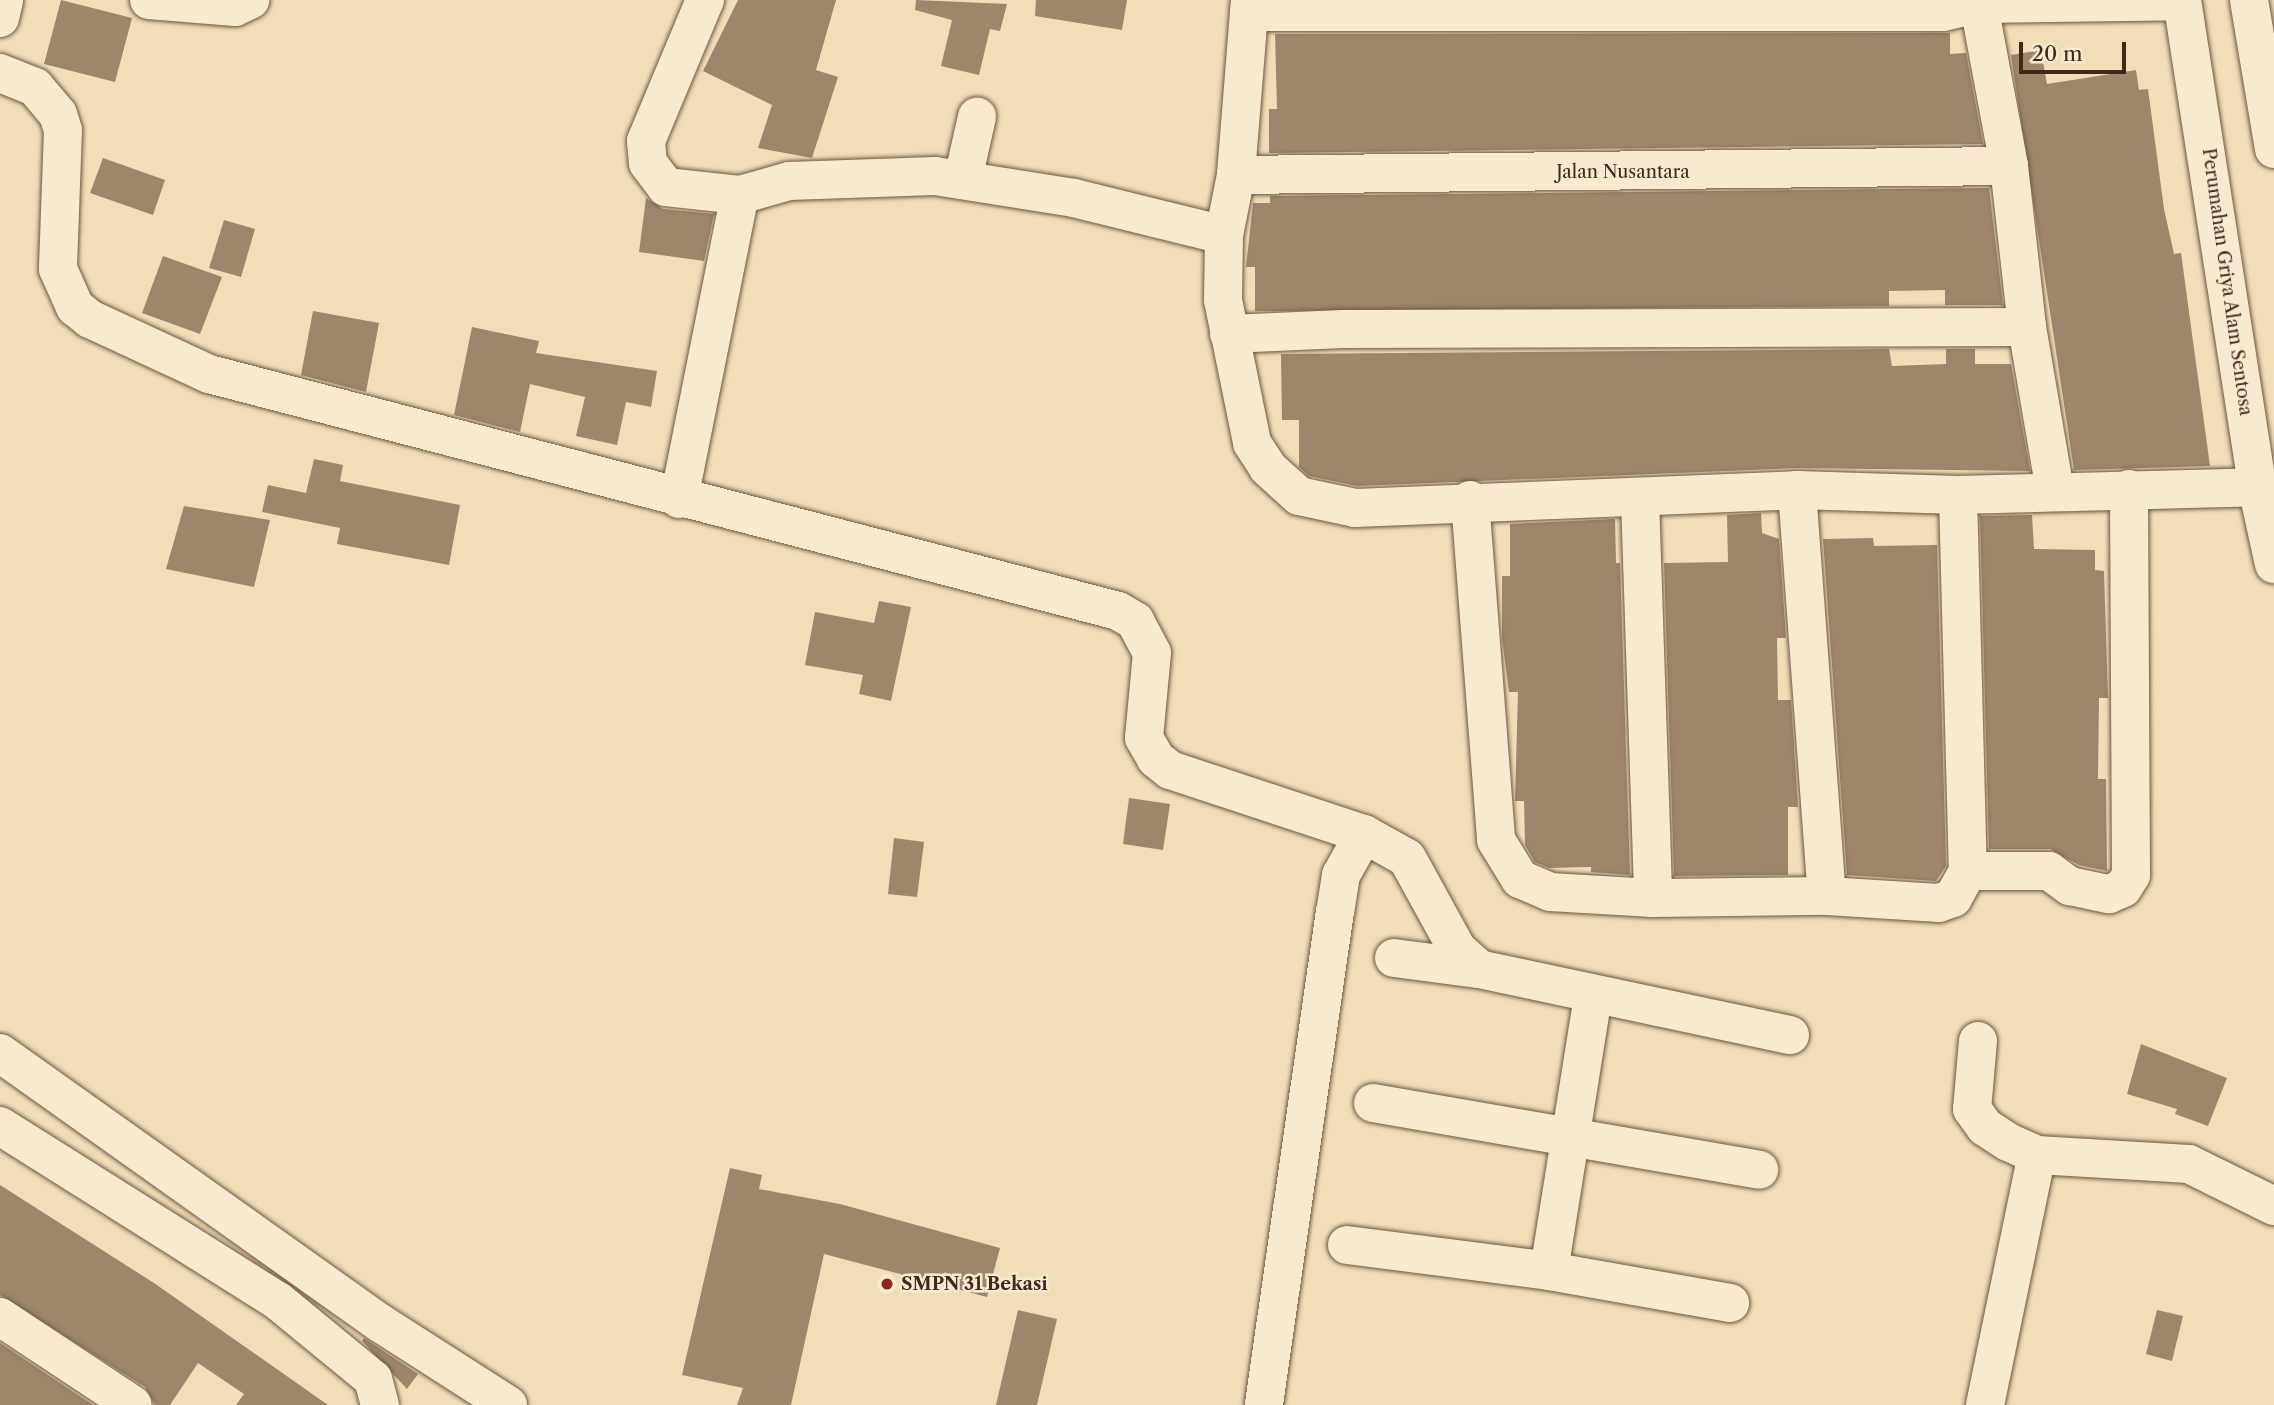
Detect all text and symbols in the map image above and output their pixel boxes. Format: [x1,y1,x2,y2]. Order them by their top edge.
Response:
scale bar [2022,28,2129,72]
text: 20 m [2032,41,2083,66]
street label: Perumahan Griya Alam Sentosa [2197,146,2257,418]
street label: Jalan Nusantara [1556,161,1690,183]
place label: SMPN 31 Bekasi [901,1273,1048,1295]
marker: SMPN 31 Bekasi [879,1276,895,1292]

